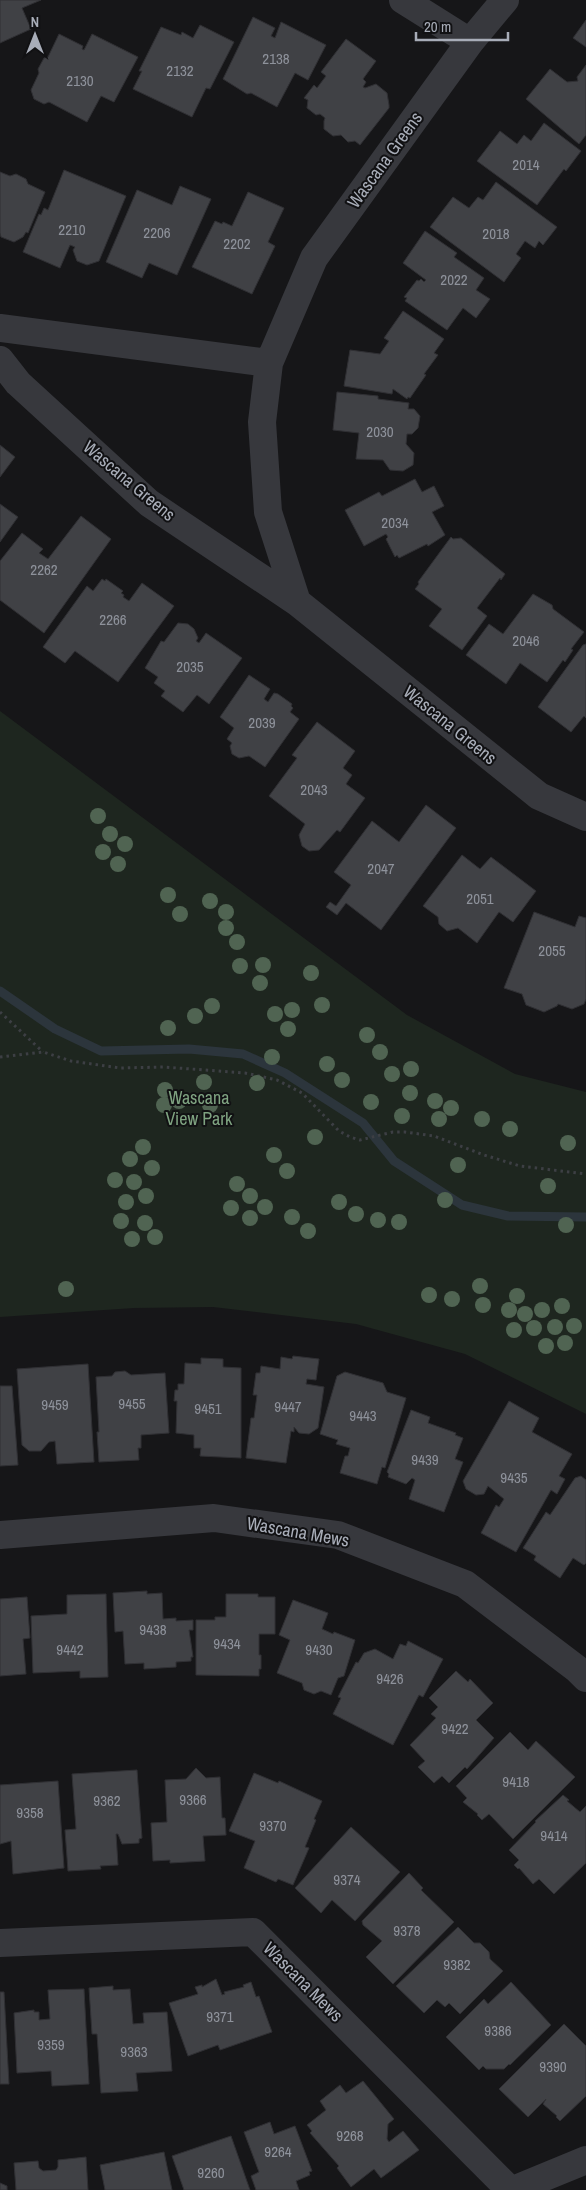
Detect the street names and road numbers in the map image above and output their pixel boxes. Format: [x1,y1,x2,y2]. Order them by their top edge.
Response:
street label: Wascana Greens [341,106,428,213]
street label: Wascana Greens [78,435,181,527]
street label: Wascana Greens [398,679,502,770]
street label: Wascana Mews [245,1510,351,1553]
street label: Wascana Mews [258,1936,349,2027]

